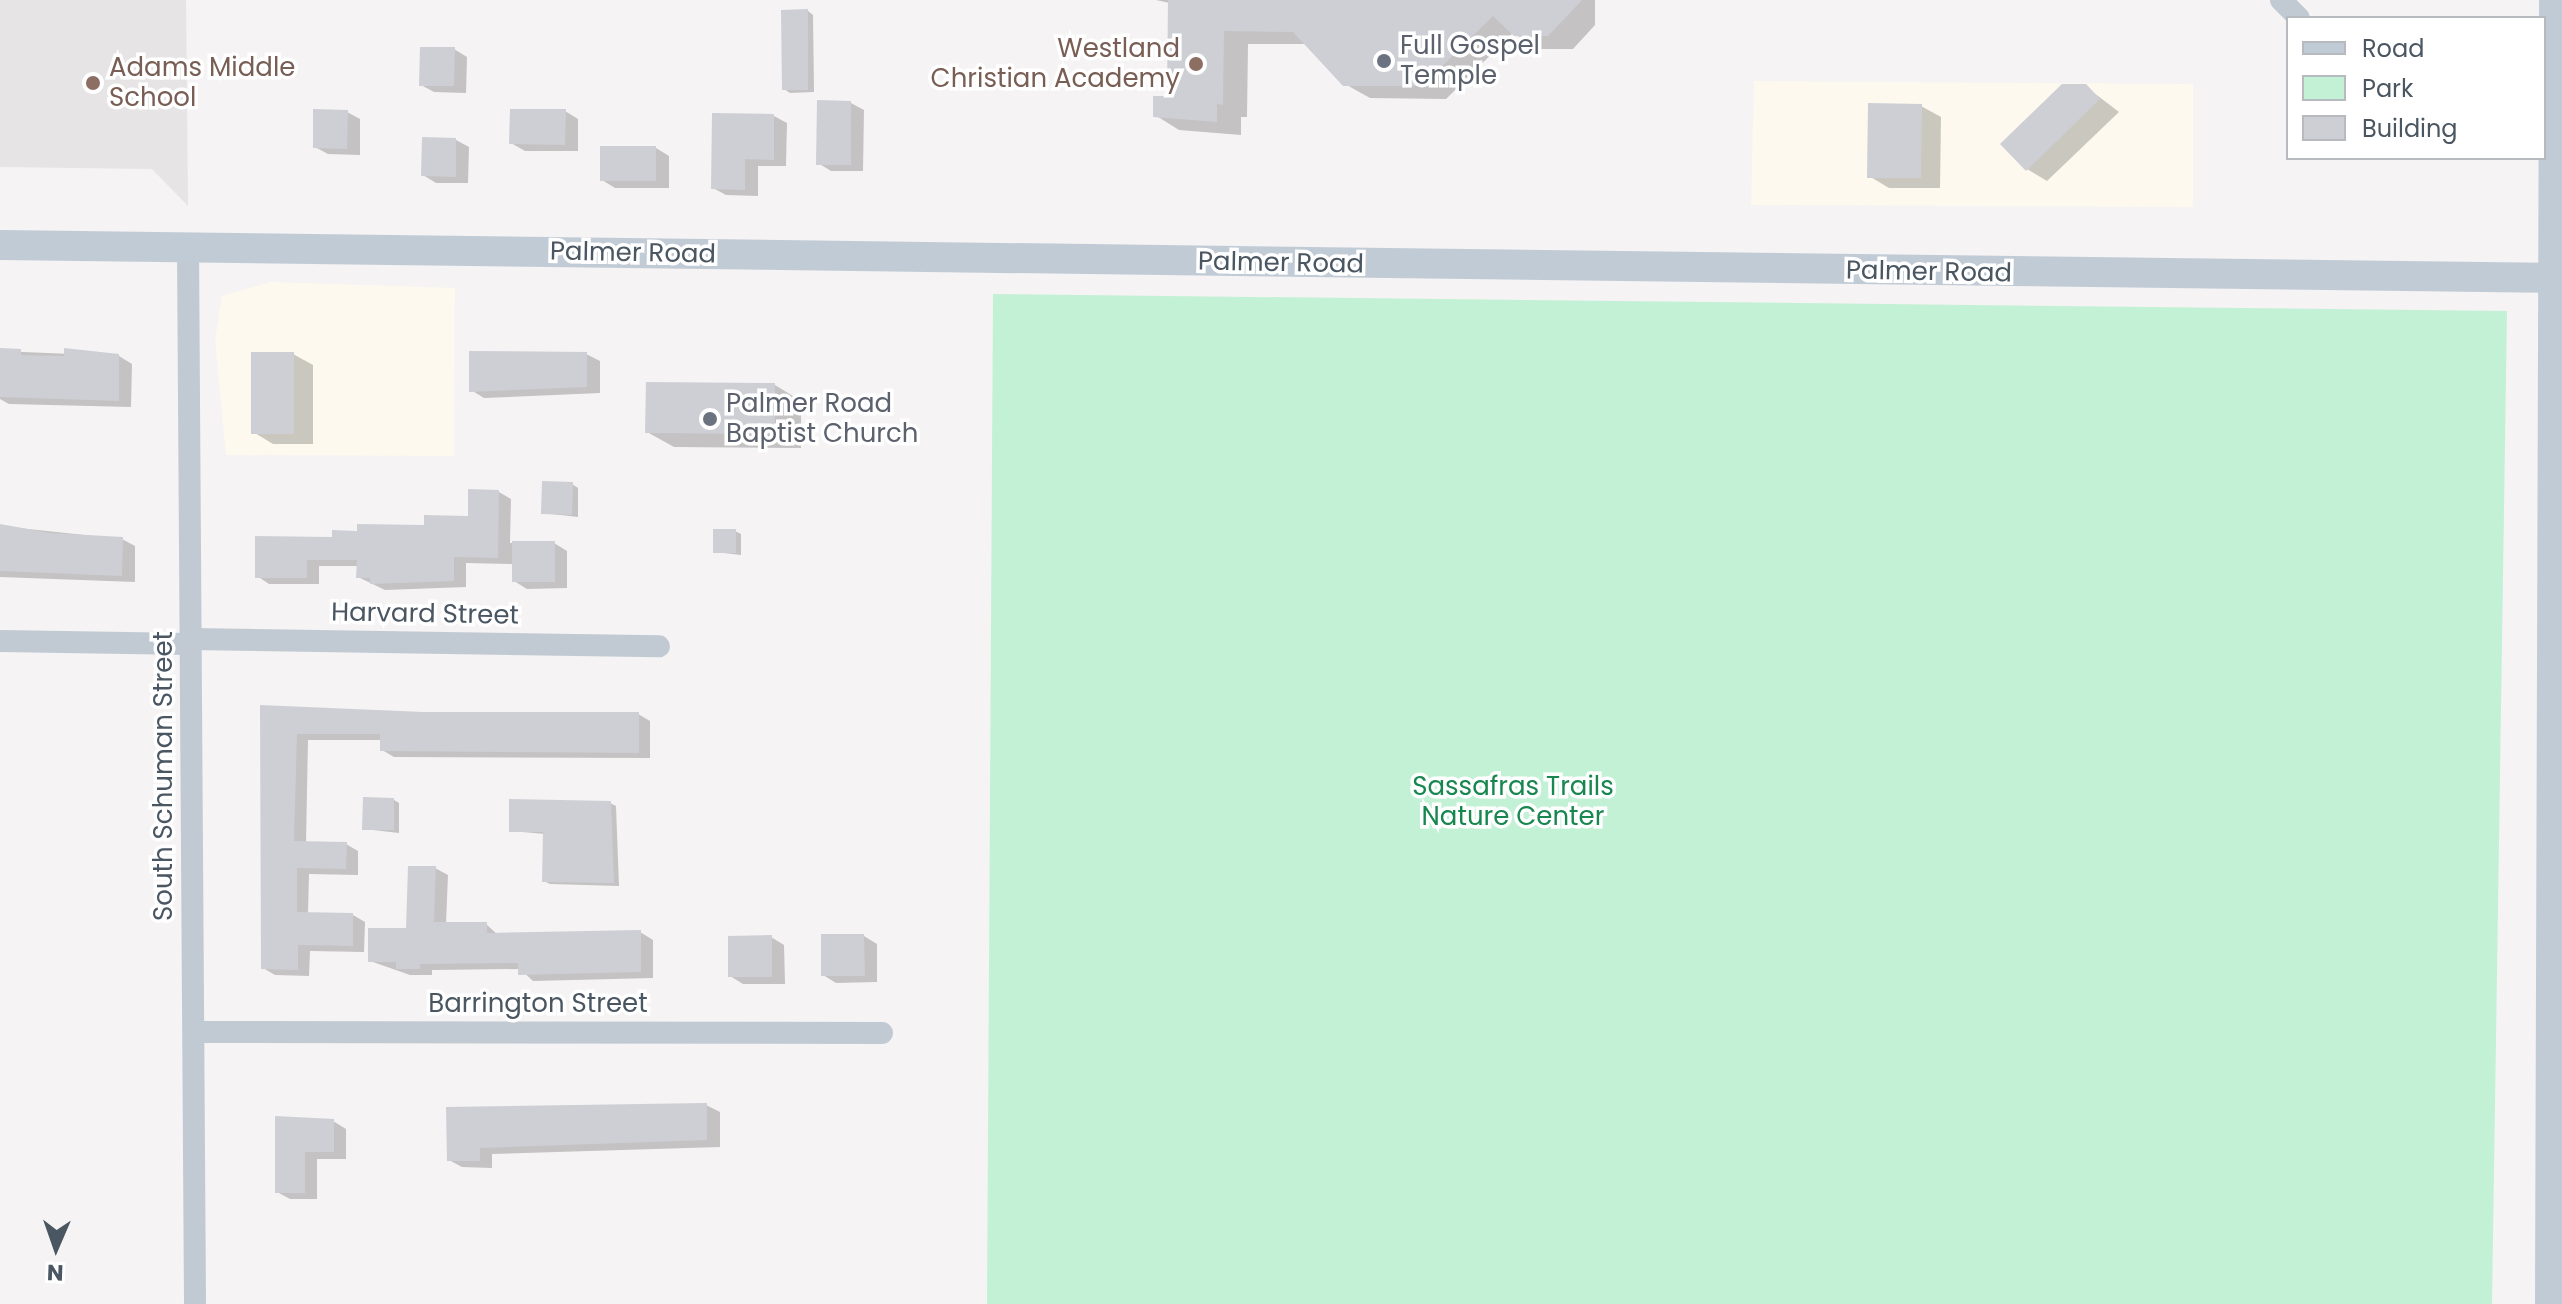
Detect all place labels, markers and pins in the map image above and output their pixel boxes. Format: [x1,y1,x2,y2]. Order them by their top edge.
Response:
place label: Full Gospel Temple [1400,30,1540,92]
place label: Westland Christian Academy [931,33,1180,94]
place label: Adams Middle School [109,52,295,114]
marker: Full Gospel Temple [1375,52,1393,70]
marker: Westland Christian Academy [1187,55,1205,73]
marker: Adams Middle School [84,74,102,92]
place label: Palmer Road Baptist Church [726,388,918,450]
marker: Palmer Road Baptist Church [701,410,719,428]

